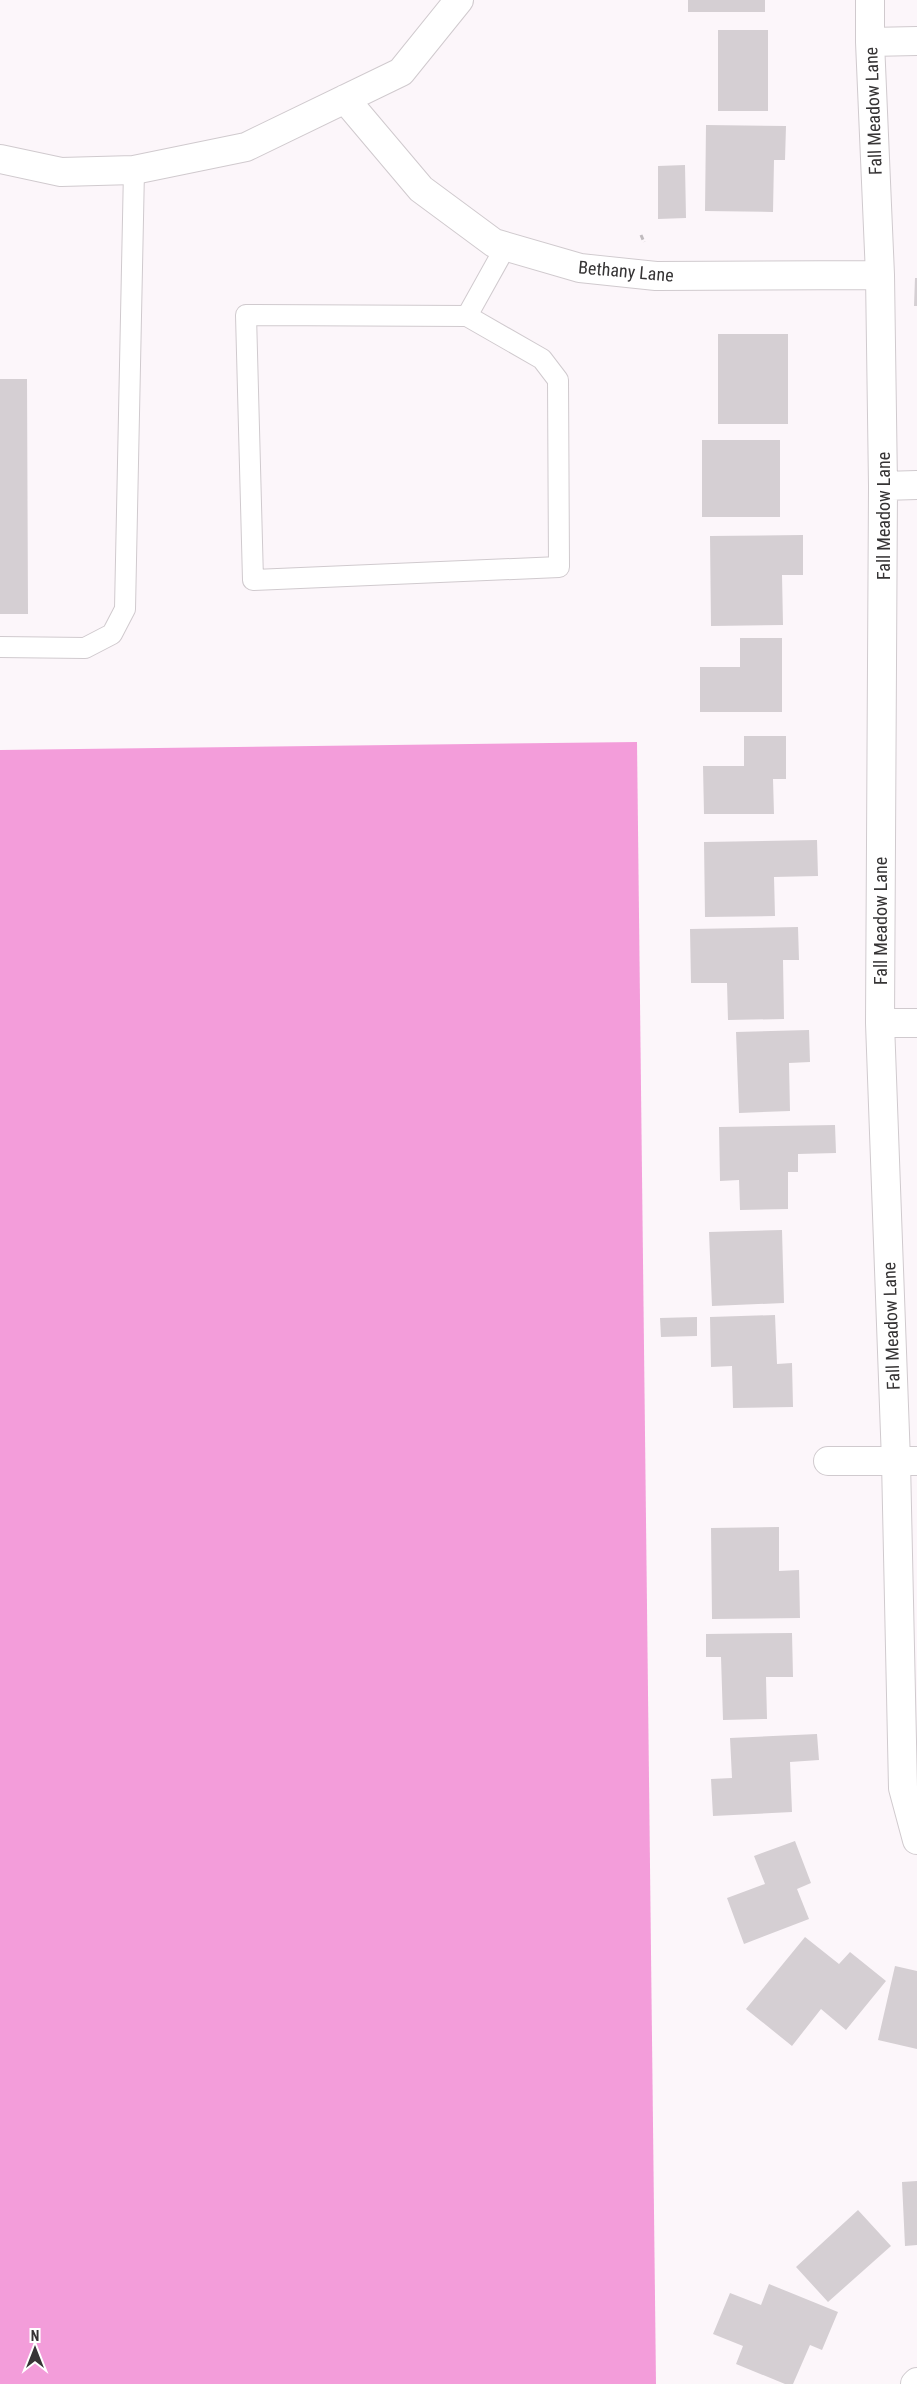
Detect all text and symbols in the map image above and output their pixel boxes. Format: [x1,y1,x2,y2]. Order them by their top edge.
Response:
street label: Fall Meadow Lane [860,47,886,175]
street label: Bethany Lane [577,256,675,286]
street label: Fall Meadow Lane [873,452,894,580]
street label: Fall Meadow Lane [870,857,891,985]
street label: Fall Meadow Lane [878,1262,904,1390]
north arrow [10,2324,60,2374]
text: N [31,2328,39,2344]

